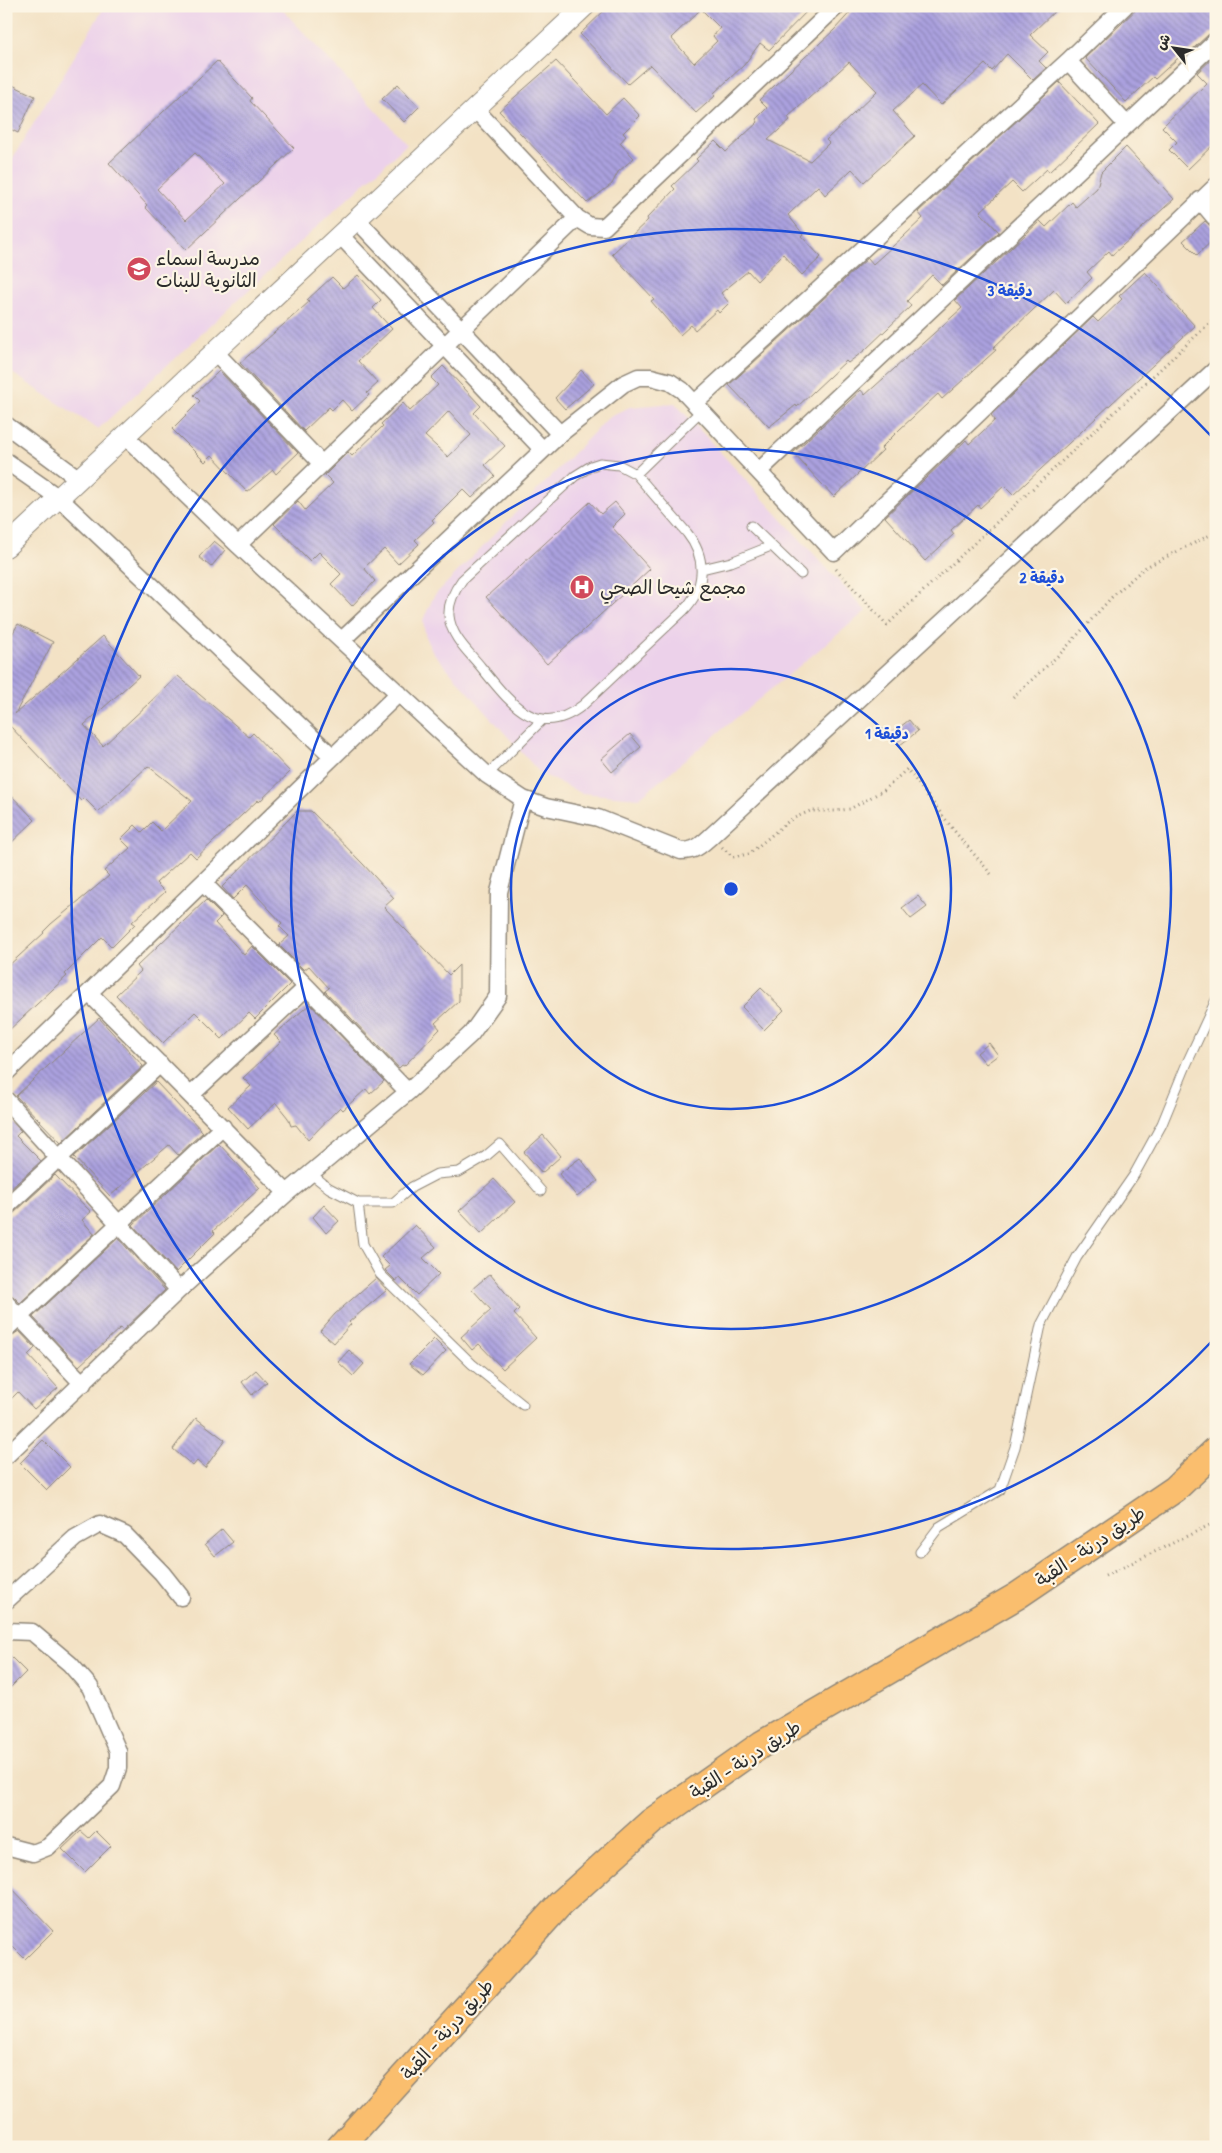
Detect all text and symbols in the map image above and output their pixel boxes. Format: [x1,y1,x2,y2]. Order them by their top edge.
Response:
north arrow [1150,22,1200,72]
text: ش [1150,30,1174,53]
place label: مدرسة اسماء الثانوية للبنات [156,245,260,293]
school or university icon: مدرسة اسماء الثانوية للبنات [126,256,152,282]
text: 3 دقيقة [988,280,1032,301]
text: 2 دقيقة [1019,567,1065,588]
hospital icon: مجمع شيحا الصحي [569,574,595,600]
place label: مجمع شيحا الصحي [600,574,746,604]
text: 1 دقيقة [865,723,909,744]
centre of rings [722,880,740,898]
street label: طريق درنة - القبة [1030,1499,1150,1593]
street label: طريق درنة - القبة [684,1713,806,1805]
street label: طريق درنة - القبة [395,1973,499,2085]

